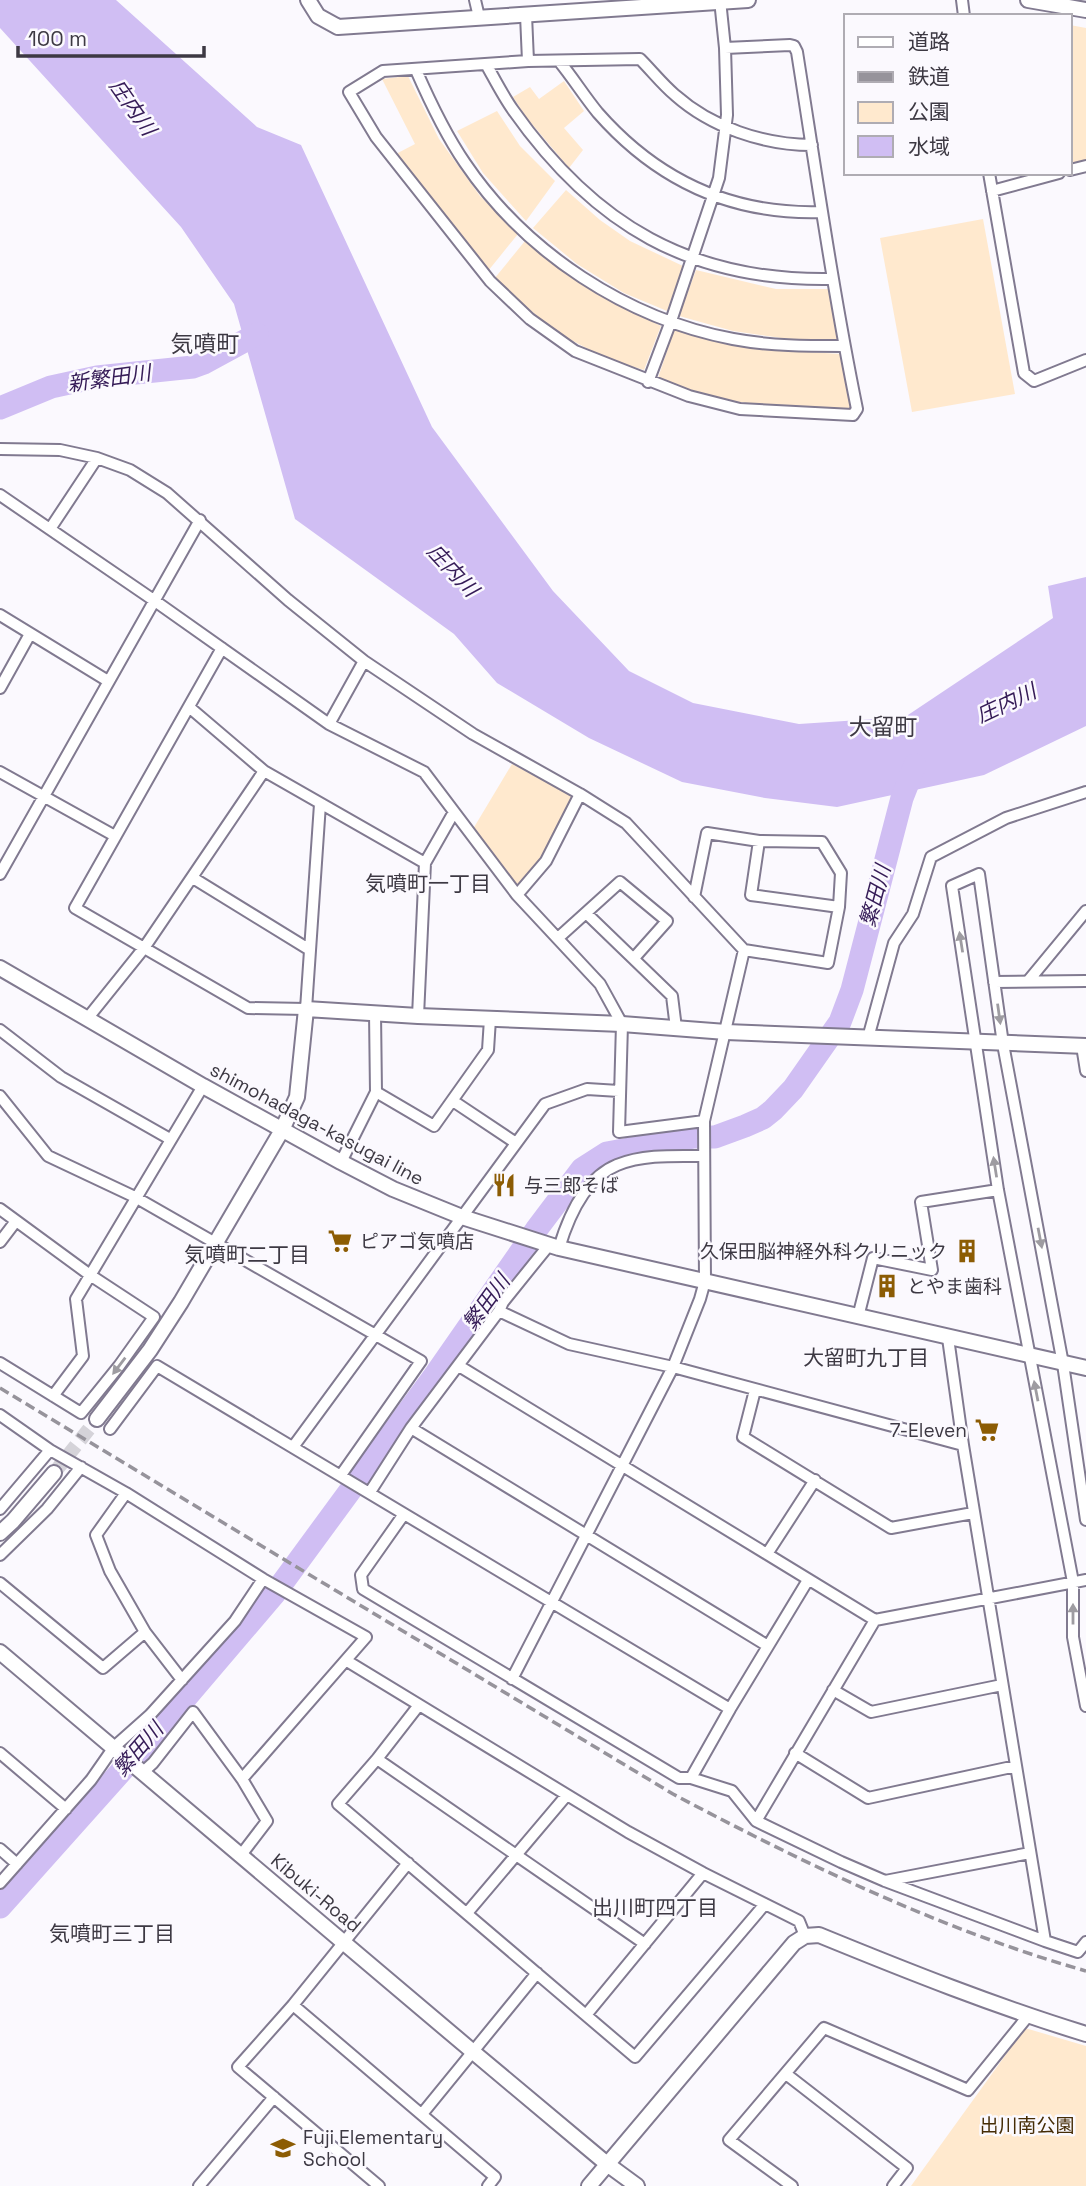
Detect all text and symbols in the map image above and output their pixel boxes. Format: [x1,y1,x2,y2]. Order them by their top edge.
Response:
scale bar [18,14,203,58]
legend [844,14,1072,175]
text: 100 m [28,25,87,52]
text: 道路 [908,28,950,55]
text: 鉄道 [908,63,950,90]
water label: 庄内川 [104,73,163,142]
text: 公園 [908,98,950,125]
text: 水域 [908,133,950,160]
district label: 気噴町 [171,329,240,359]
water label: 新繁田川 [66,359,154,397]
water label: 庄内川 [422,538,486,604]
water label: 庄内川 [972,677,1042,729]
district label: 大留町 [849,712,918,742]
water label: 繁田川 [854,860,897,930]
district label: 気噴町一丁目 [365,870,491,897]
one-way arrow [955,931,966,953]
one-way arrow [993,1003,1004,1025]
street label: shimohadaga-kasugai line [206,1057,428,1191]
one-way arrow [989,1156,1000,1178]
restaurant icon: 与三郎そば [490,1171,518,1199]
place label: 与三郎そば [524,1173,619,1198]
supermarket icon: ピアゴ気噴店 [326,1227,354,1255]
one-way arrow [1034,1227,1045,1249]
place label: ピアゴ気噴店 [360,1229,474,1254]
building icon: 久保田脳神経外科クリニック [953,1237,981,1265]
place label: 久保田脳神経外科クリニック [700,1239,947,1264]
district label: 気噴町二丁目 [184,1241,310,1268]
water label: 繁田川 [457,1267,517,1335]
building icon: とやま歯科 [873,1272,901,1300]
place label: とやま歯科 [907,1274,1002,1299]
district label: 大留町九丁目 [803,1344,929,1371]
one-way arrow [112,1357,126,1375]
one-way arrow [1030,1380,1041,1402]
supermarket icon: 7-Eleven [973,1416,1001,1444]
place label: 7-Eleven [890,1418,967,1443]
one-way arrow [1067,1603,1079,1625]
water label: 繁田川 [107,1715,170,1782]
street label: Kibuki-Road [266,1848,366,1938]
district label: 出川町四丁目 [592,1894,718,1921]
district label: 気噴町三丁目 [49,1920,175,1947]
park label: 出川南公園 [979,2113,1075,2138]
place label: Fuji Elementary School [303,2125,443,2172]
school or university icon: Fuji Elementary School [269,2134,297,2162]

